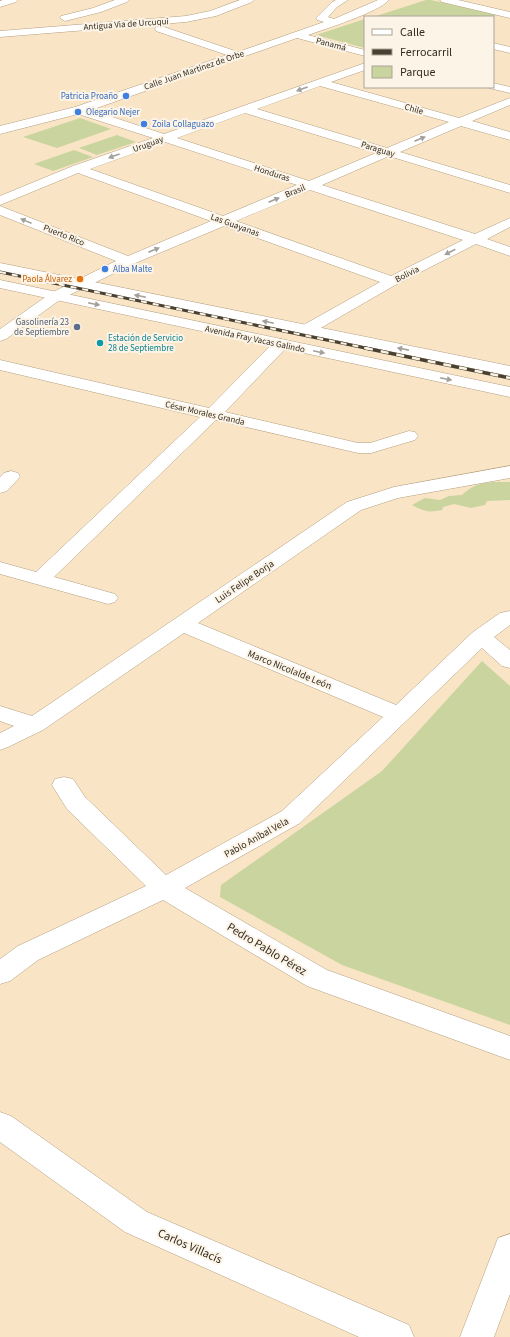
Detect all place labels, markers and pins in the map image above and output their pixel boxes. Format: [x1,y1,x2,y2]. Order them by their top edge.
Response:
place label: Patricia Proaño [61,90,118,103]
marker: Patricia Proaño [121,91,131,101]
place label: Olegario Nejer [86,106,141,119]
marker: Olegario Nejer [73,107,83,117]
place label: Zoila Collaguazo [152,118,214,131]
marker: Zoila Collaguazo [139,119,149,129]
place label: Alba Malte [113,263,153,276]
marker: Alba Malte [100,264,110,274]
place label: Paola Álvarez [22,273,72,286]
marker: Paola Álvarez [75,274,85,284]
place label: Gasolinería 23 de Septiembre [14,316,70,339]
marker: Gasolinería 23 de Septiembre [72,322,82,332]
place label: Estación de Servicio 28 de Septiembre [108,332,183,355]
marker: Estación de Servicio 28 de Septiembre [95,338,105,348]

